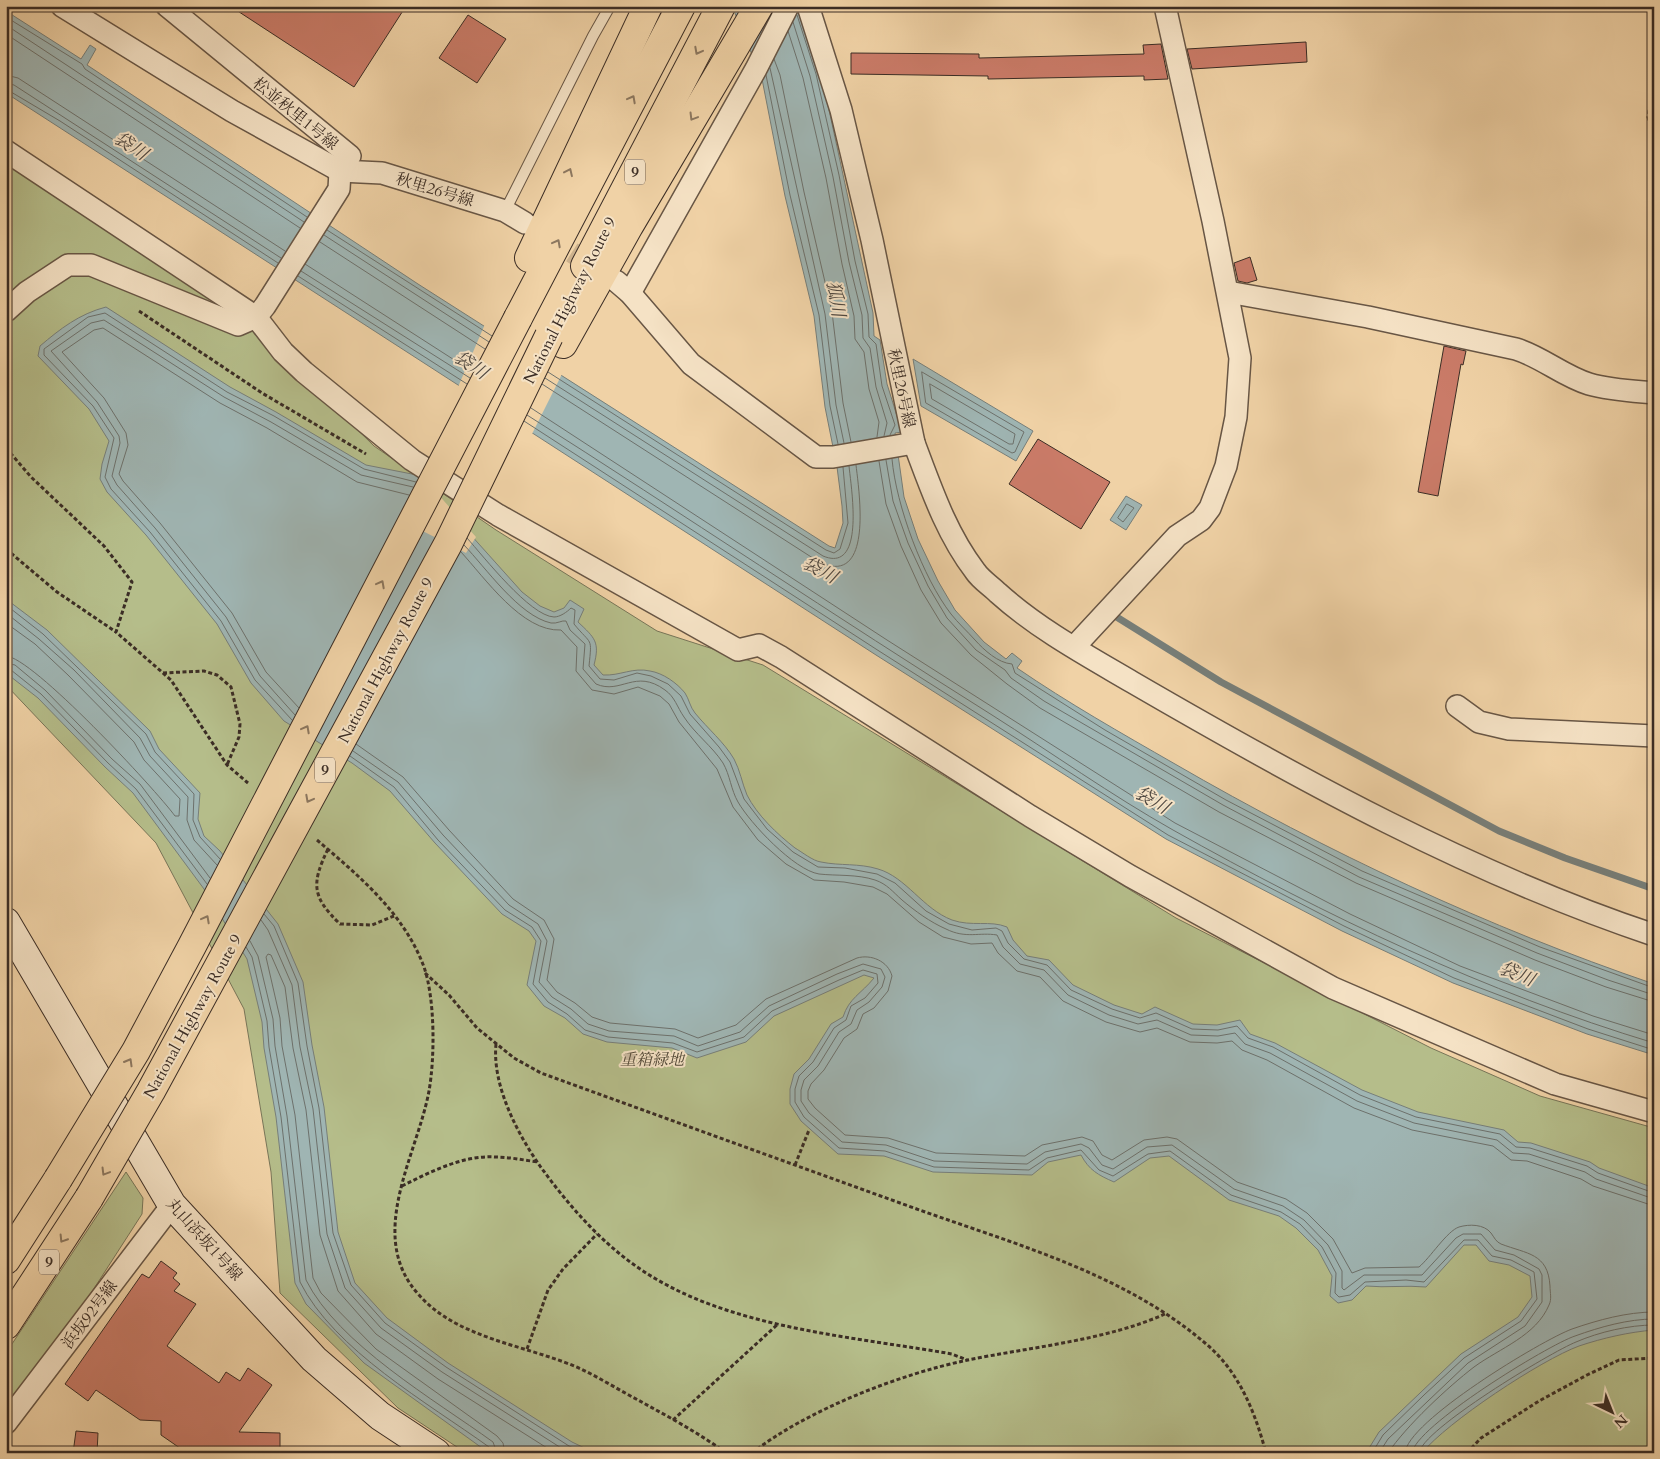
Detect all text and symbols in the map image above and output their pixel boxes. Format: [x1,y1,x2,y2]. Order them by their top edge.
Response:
one-way arrow [694,46,704,55]
street label: 松並秋里1号線 [248,72,343,155]
one-way arrow [626,96,636,105]
one-way arrow [689,112,699,121]
water label: 袋川 [109,126,154,168]
road number: 9 [625,160,645,184]
street label: 秋里26号線 [393,168,476,212]
one-way arrow [563,168,574,177]
street label: National Highway Route 9 [518,213,622,388]
one-way arrow [551,240,561,249]
water label: 狐川 [820,279,851,321]
water label: 袋川 [449,345,494,387]
street label: 秋里26号線 [882,347,920,430]
water label: 袋川 [798,551,843,591]
street label: National Highway Route 9 [333,574,439,747]
one-way arrow [375,581,385,590]
one-way arrow [300,725,310,734]
road number: 9 [315,758,335,782]
water label: 袋川 [1130,781,1175,821]
one-way arrow [306,794,316,803]
one-way arrow [200,915,210,924]
street label: National Highway Route 9 [139,930,247,1103]
water label: 袋川 [1495,956,1540,994]
park label: 重箱緑地 [620,1049,686,1071]
one-way arrow [123,1059,133,1068]
one-way arrow [101,1166,111,1175]
street label: 丸山浜坂1号線 [161,1194,247,1286]
one-way arrow [60,1234,70,1243]
road number: 9 [39,1250,59,1274]
street label: 浜坂92号線 [57,1276,123,1353]
north arrow [1588,1386,1638,1436]
text: N [1610,1410,1631,1432]

